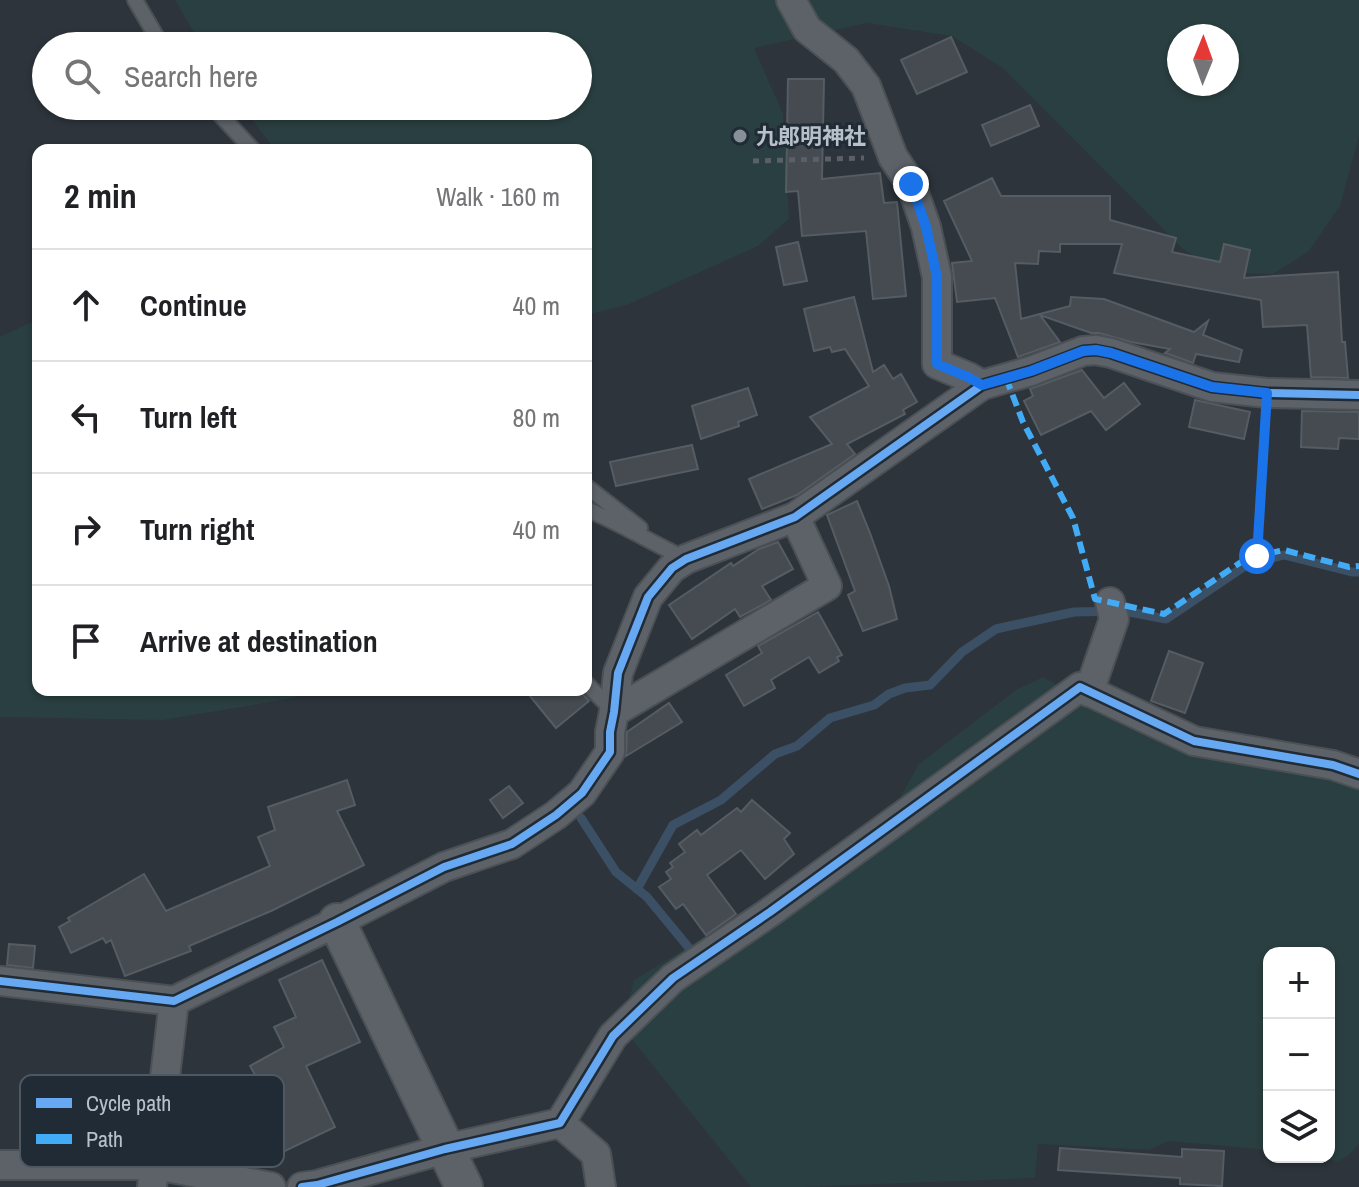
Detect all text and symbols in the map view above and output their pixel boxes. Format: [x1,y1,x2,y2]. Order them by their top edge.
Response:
north arrow [1167,24,1239,96]
search box [32,32,592,120]
icon: search [60,54,104,98]
text: Search here [124,56,258,96]
place label: 九郎明神社 [756,121,866,151]
marker: 九郎明神社 [731,127,749,145]
route end [893,166,929,202]
text: 2 min [64,173,137,219]
text: Walk · 160 m [436,179,560,214]
icon: ahead [64,283,108,327]
text: Continue [140,285,247,325]
text: 40 m [513,288,560,323]
icon: left [64,395,108,439]
text: Turn left [140,397,237,437]
text: 80 m [513,400,560,435]
icon: right [64,507,108,551]
text: Turn right [140,509,254,549]
text: 40 m [513,512,560,547]
route start [1239,538,1275,574]
icon: arrive [64,619,108,663]
text: Arrive at destination [140,621,378,661]
map controls [1263,947,1335,1163]
button: + [1263,947,1335,1019]
button: − [1263,1019,1335,1091]
legend [20,1075,284,1167]
text: Cycle path [86,1088,171,1118]
button: layers [1263,1091,1335,1163]
text: Path [86,1124,123,1154]

